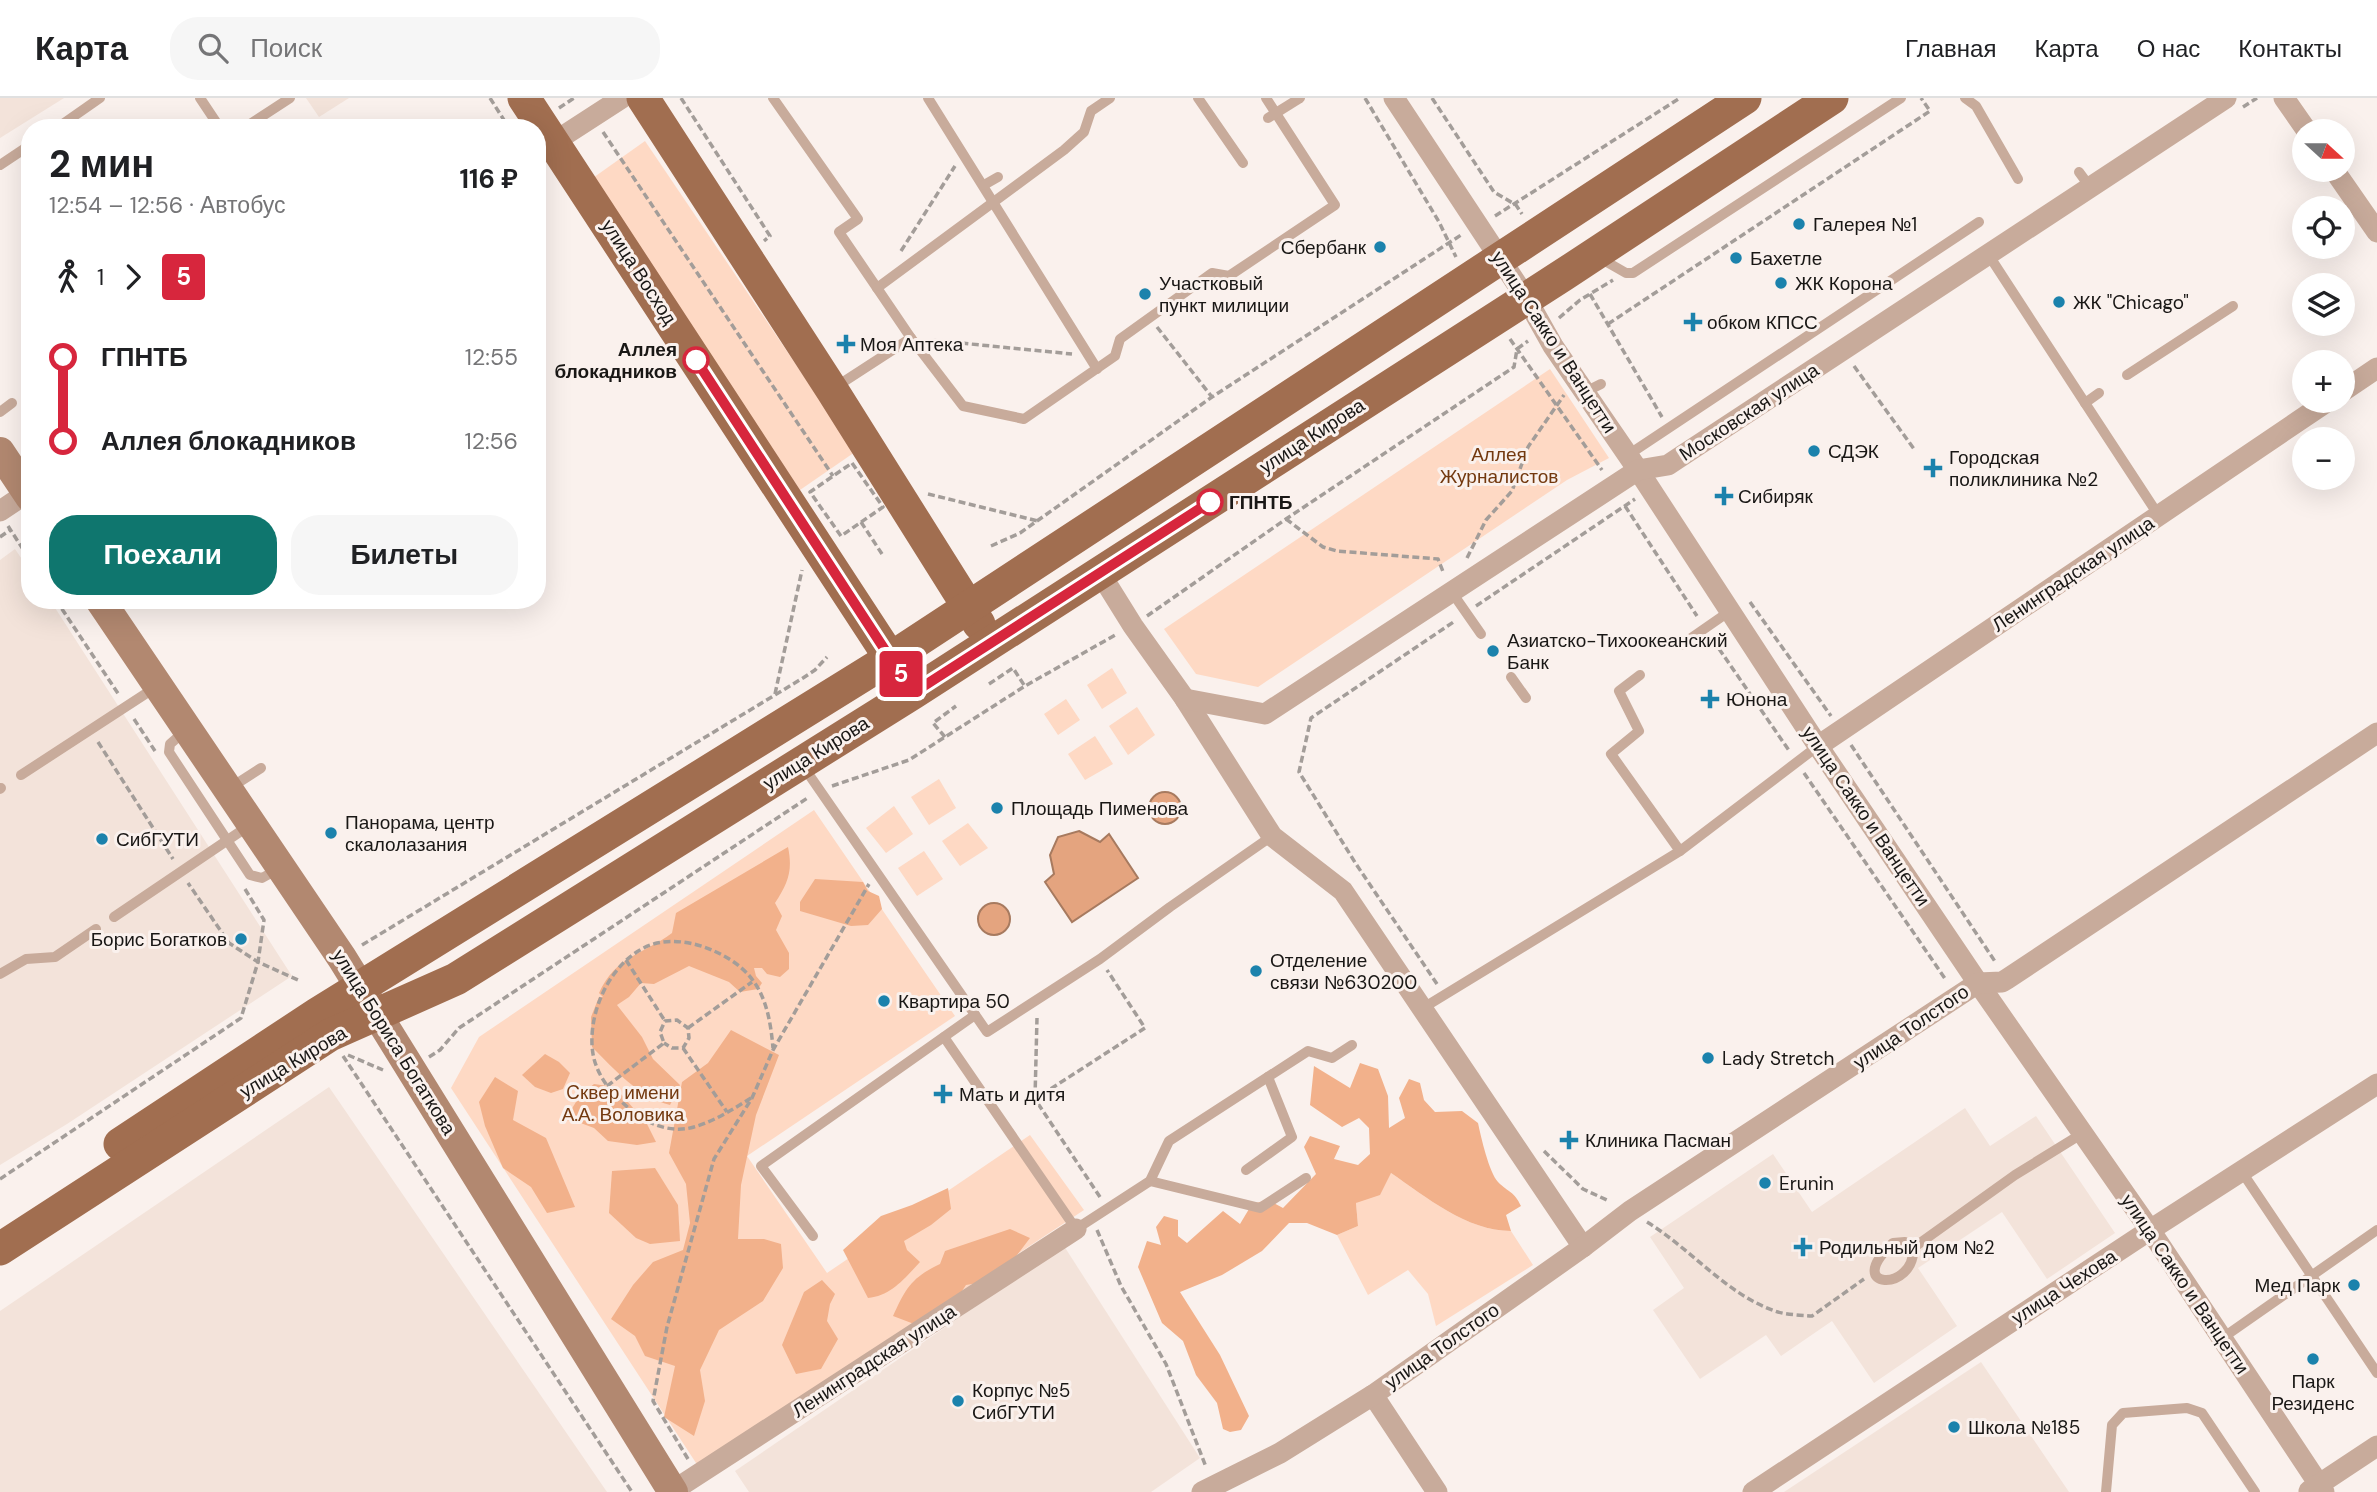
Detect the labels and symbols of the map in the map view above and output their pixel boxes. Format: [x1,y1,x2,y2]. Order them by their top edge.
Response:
north arrow [2292,119,2356,182]
place label: Галерея №1 [1813,212,1917,237]
street label: улица Восход [596,215,682,329]
marker: Галерея №1 [1791,216,1807,232]
place label: Сбербанк [1281,235,1367,260]
marker: Сбербанк [1372,239,1388,255]
street label: улица Сакко и Ванцетти [1486,246,1622,438]
place label: Бахетле [1750,246,1822,271]
marker: Бахетле [1728,250,1744,266]
place label: Участковый пункт милиции [1159,271,1289,318]
place label: ЖК Корона [1795,271,1893,296]
marker: ЖК Корона [1773,275,1789,291]
marker: Участковый пункт милиции [1137,286,1153,302]
place label: ЖК "Chicago" [2073,290,2189,315]
marker: ЖК "Chicago" [2051,294,2067,310]
place label: обком КПСС [1707,310,1818,335]
marker: обком КПСС [1685,314,1701,330]
place label: Моя Аптека [860,332,964,357]
marker: Моя Аптека [838,336,854,352]
place label: Аллея блокадников [554,337,677,384]
marker: Аллея блокадников [683,347,709,373]
street label: Московская улица [1674,357,1824,466]
street label: улица Кирова [1255,392,1370,479]
place label: СДЭК [1828,439,1879,464]
park label: Аллея Журналистов [1440,442,1558,489]
marker: СДЭК [1806,443,1822,459]
place label: Городская поликлиника №2 [1949,445,2098,492]
marker: Городская поликлиника №2 [1923,458,1943,478]
place label: Сибиряк [1738,484,1813,509]
marker: Сибиряк [1716,488,1732,504]
marker: ГПНТБ [1197,489,1223,515]
place label: ГПНТБ [1229,490,1292,515]
street label: Ленинградская улица [1987,510,2159,638]
place label: Азиатско-Тихоокеанский Банк [1507,628,1728,675]
marker: Азиатско-Тихоокеанский Банк [1485,643,1501,659]
line badge: 5 [878,651,924,697]
place label: Юнона [1726,687,1788,712]
marker: Юнона [1700,689,1720,709]
street label: улица Кирова [758,710,874,796]
street label: улица Сакко и Ванцетти [1796,721,1936,911]
place label: Площадь Пименова [1011,796,1189,821]
marker: Площадь Пименова [989,800,1005,816]
place label: Панорама, центр скалолазания [345,810,495,857]
marker: Панорама, центр скалолазания [323,825,339,841]
place label: СибГУТИ [116,827,199,852]
marker: СибГУТИ [94,831,110,847]
place label: Борис Богатков [91,927,227,952]
marker: Борис Богатков [233,931,249,947]
street label: улица Бориса Богаткова [327,944,462,1140]
place label: Отделение связи №630200 [1270,948,1417,995]
marker: Отделение связи №630200 [1248,963,1264,979]
street label: улица Толстого [1848,979,1974,1075]
place label: Квартира 50 [898,989,1010,1014]
marker: Квартира 50 [876,993,892,1009]
street label: улица Кирова [235,1020,351,1104]
place label: Lady Stretch [1722,1046,1834,1071]
marker: Lady Stretch [1700,1050,1716,1066]
park label: Cквер имени А.А. Воловика [562,1080,685,1127]
place label: Мать и дитя [959,1082,1065,1107]
marker: Мать и дитя [933,1084,953,1104]
place label: Клиника Пасман [1585,1128,1731,1153]
marker: Клиника Пасман [1559,1130,1579,1150]
place label: Erunin [1779,1171,1834,1196]
marker: Erunin [1757,1175,1773,1191]
street label: улица Сакко и Ванцетти [2115,1189,2255,1379]
place label: Родильный дом №2 [1819,1235,1995,1260]
marker: Родильный дом №2 [1793,1237,1813,1257]
street label: улица Чехова [2007,1243,2122,1330]
place label: Мед Парк [2255,1273,2341,1298]
marker: Мед Парк [2346,1277,2362,1293]
street label: улица Толстого [1380,1297,1504,1395]
street label: Ленинградская улица [787,1298,961,1423]
marker: Парк Резиденс [2305,1351,2321,1367]
place label: Парк Резиденс [2272,1369,2354,1416]
place label: Корпус №5 СибГУТИ [972,1378,1070,1425]
marker: Корпус №5 СибГУТИ [950,1393,966,1409]
place label: Школа №185 [1968,1415,2080,1440]
marker: Школа №185 [1946,1419,1962,1435]

